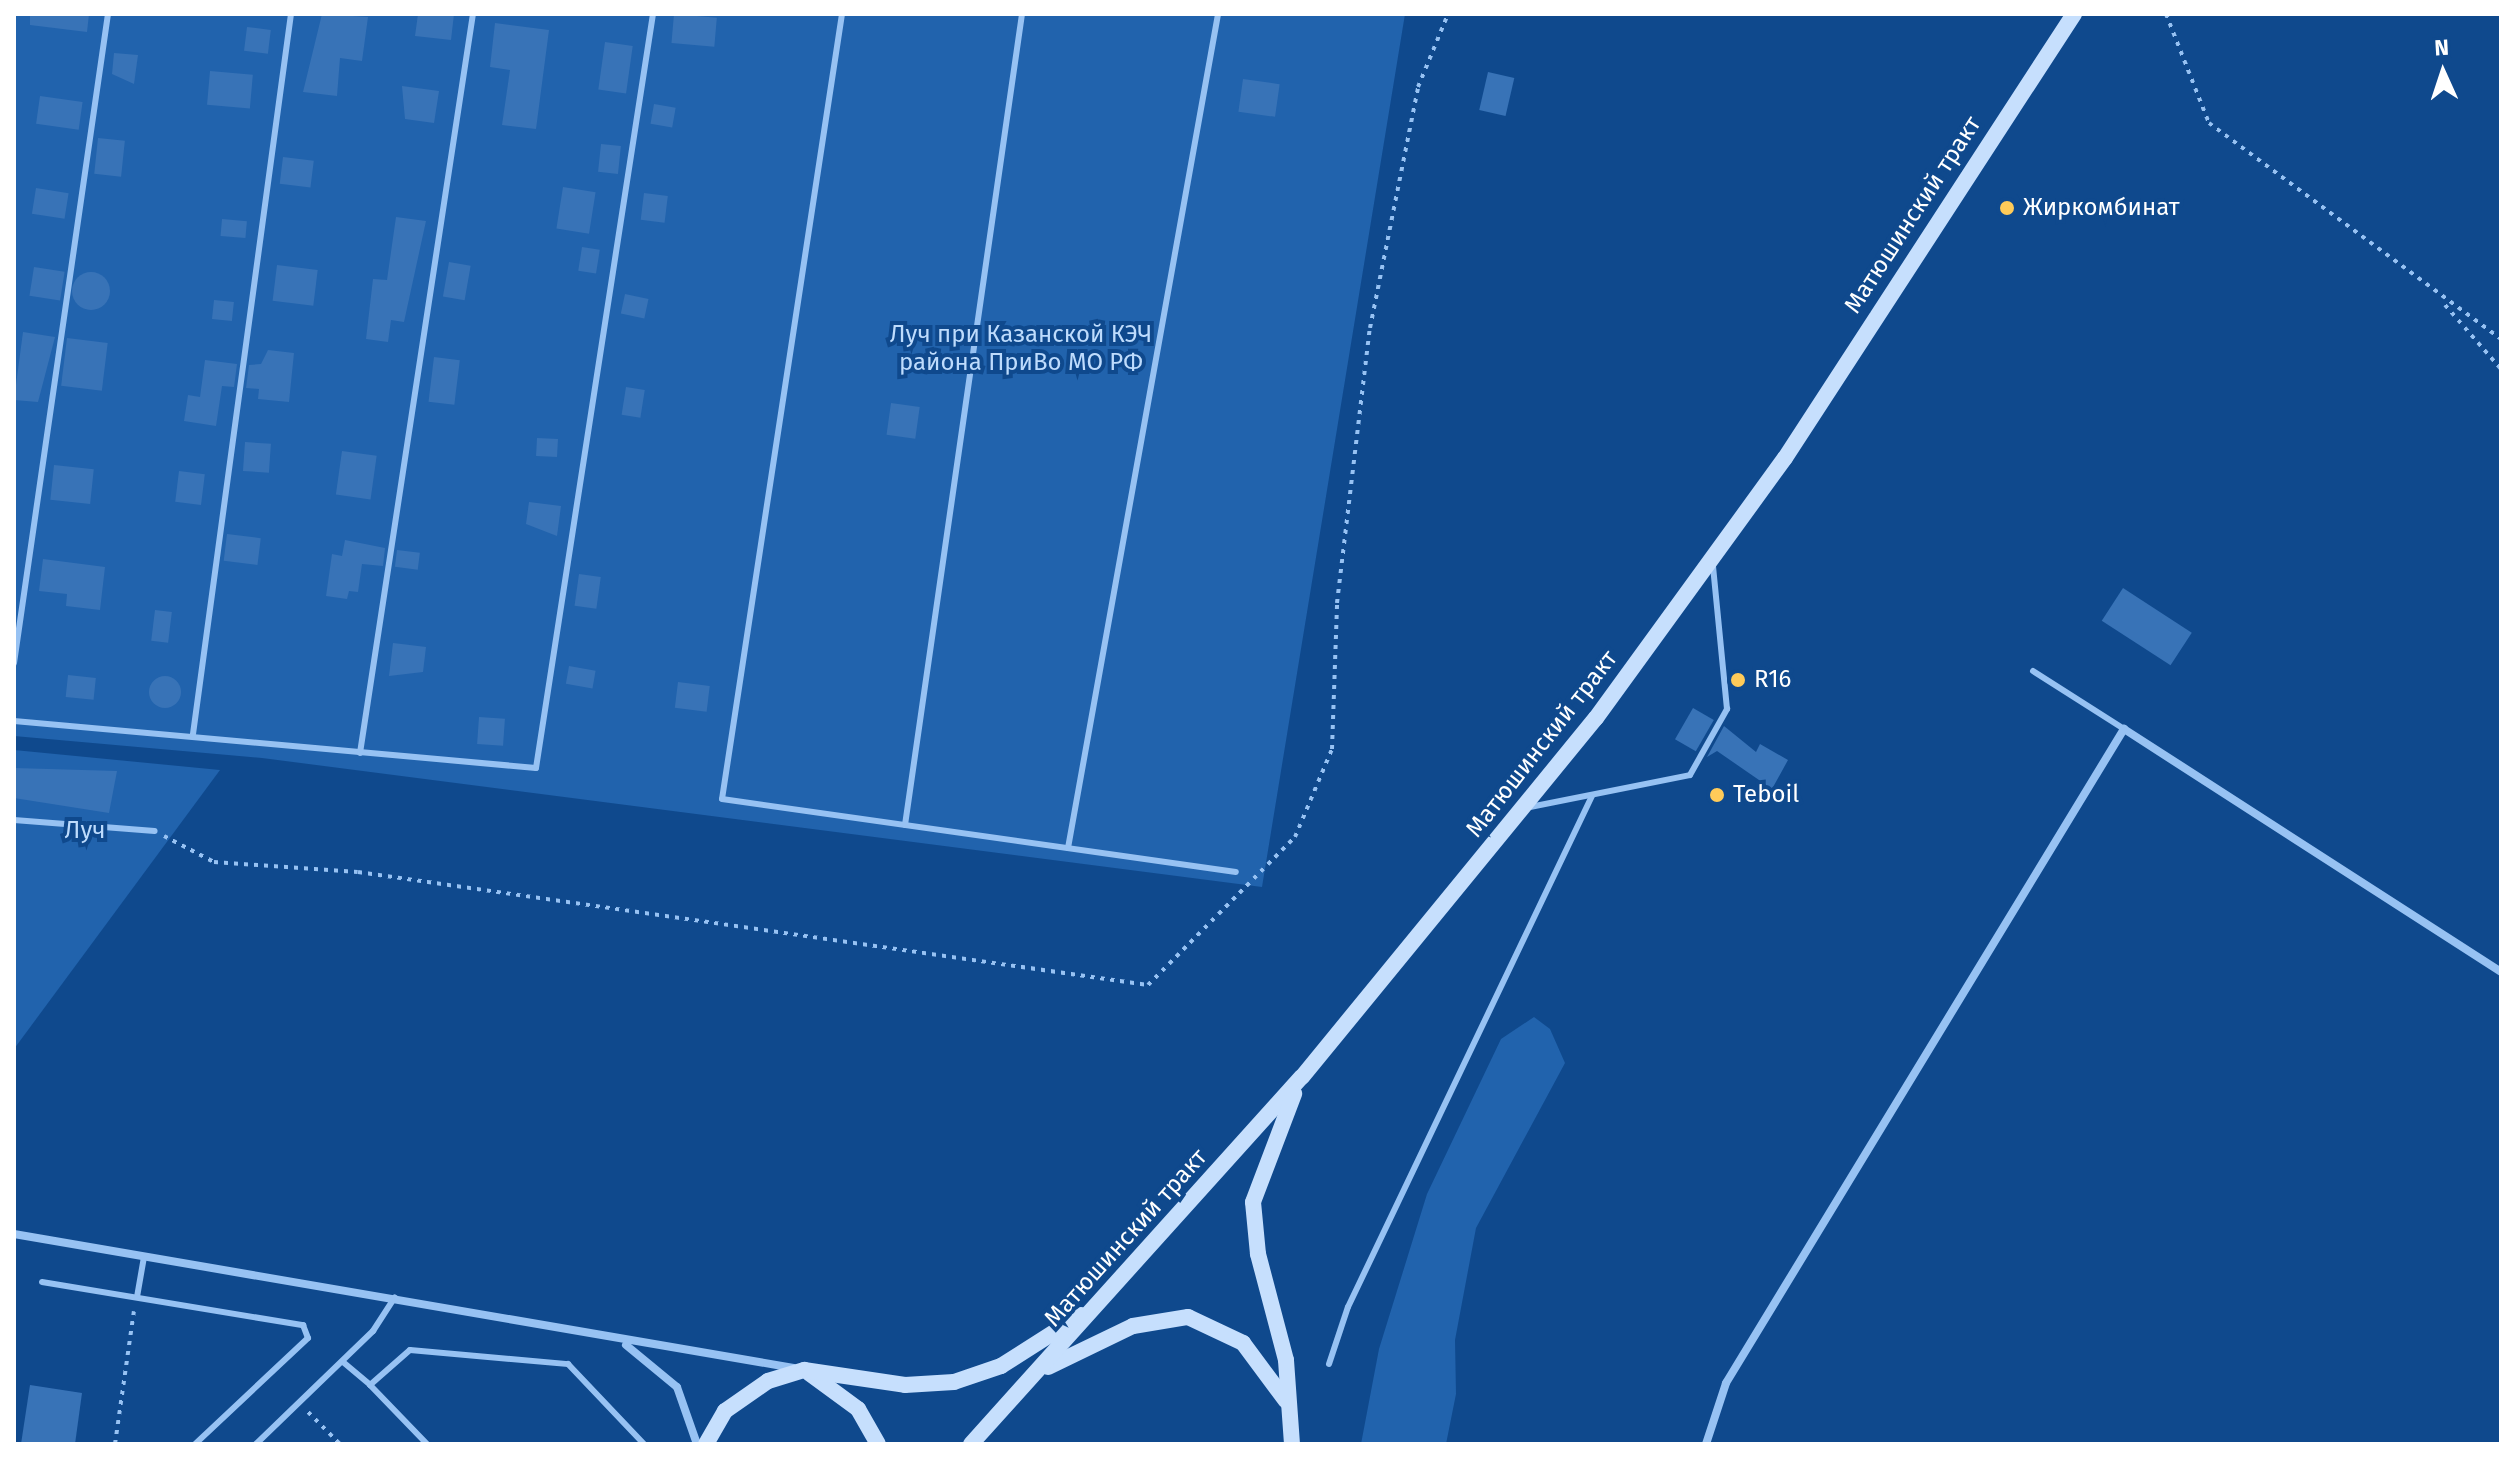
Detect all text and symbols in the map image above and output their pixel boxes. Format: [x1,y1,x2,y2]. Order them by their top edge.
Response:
north arrow [2403,32,2483,112]
text: N [2434,34,2450,61]
street label: Матюшинский тракт [1839,111,1987,319]
place label: Жиркомбинат [2023,194,2180,222]
marker: Жиркомбинат [1998,199,2016,217]
park label: Луч при Казанской КЭЧ района ПриВо МО РФ [890,321,1152,377]
street label: Матюшинский тракт [1460,645,1624,843]
place label: R16 [1754,666,1791,694]
marker: R16 [1729,671,1747,689]
place label: Teboil [1733,781,1799,809]
marker: Teboil [1708,786,1726,804]
park label: Луч [65,817,105,845]
street label: Матюшинский тракт [1039,1143,1213,1333]

